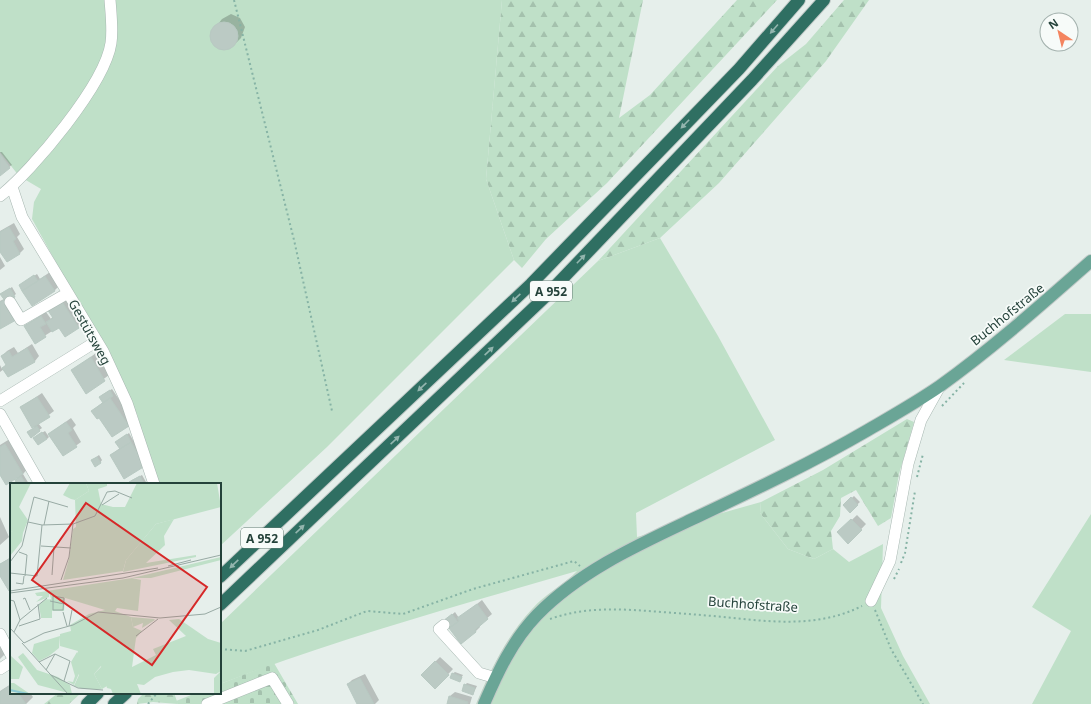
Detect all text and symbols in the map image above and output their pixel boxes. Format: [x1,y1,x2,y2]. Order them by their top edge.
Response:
north arrow [1039,12,1079,52]
text: N [1045,15,1061,32]
one-way arrow [769,24,778,35]
one-way arrow [680,119,690,129]
one-way arrow [577,254,586,264]
street label: Buchhofstraße [966,279,1048,349]
road number: A 952 [530,281,572,301]
one-way arrow [511,293,521,303]
street label: Gestütsweg [65,296,115,368]
one-way arrow [484,346,494,355]
one-way arrow [417,382,426,391]
one-way arrow [390,436,399,445]
inset map [10,483,221,694]
one-way arrow [295,525,305,534]
road number: A 952 [241,528,283,548]
one-way arrow [229,559,239,568]
street label: Buchhofstraße [707,592,799,616]

